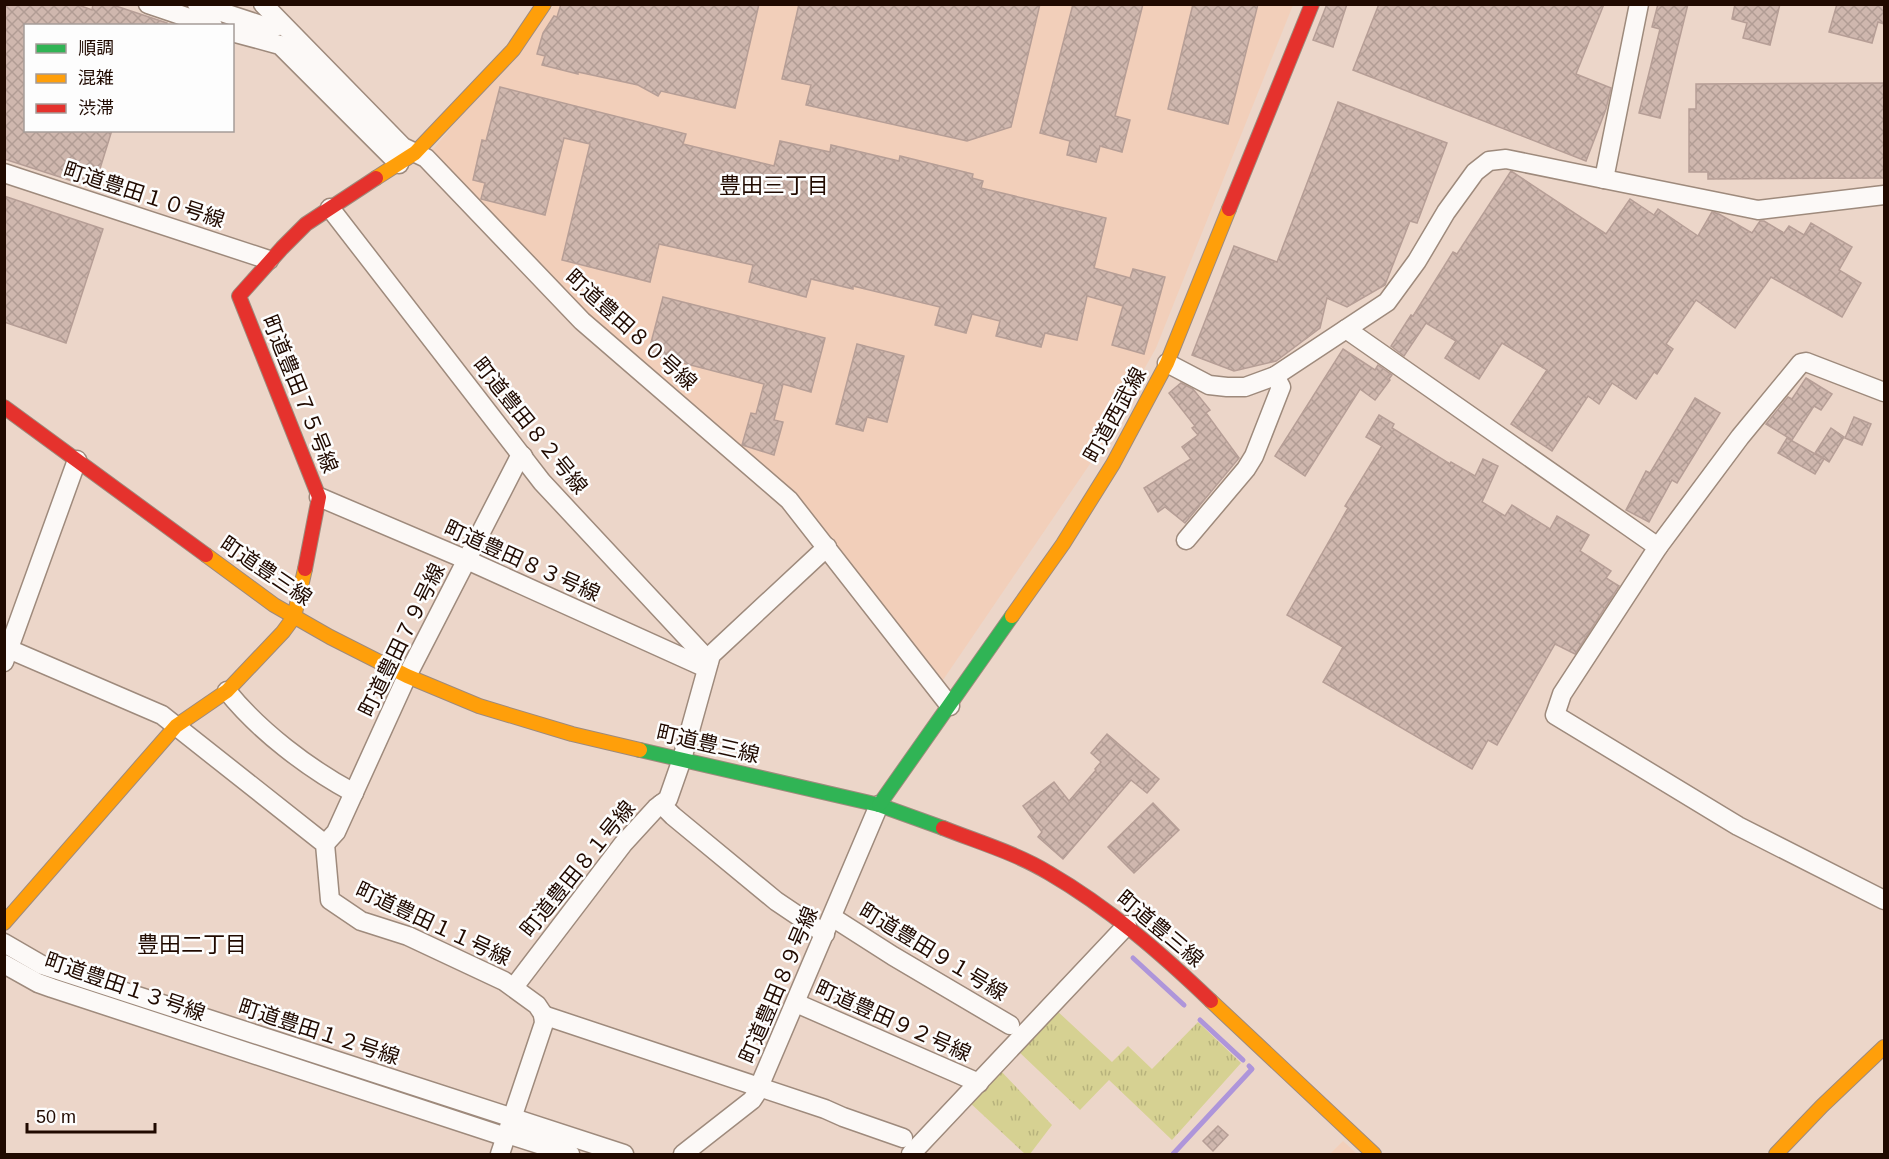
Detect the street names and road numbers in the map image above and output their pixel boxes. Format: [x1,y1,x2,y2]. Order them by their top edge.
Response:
street label: 町道豊田１０号線 [61,158,228,231]
street label: 町道豊田８０号線 [561,265,701,394]
street label: 町道豊田７５号線 [258,312,343,476]
street label: 町道豊田８２号線 [469,353,592,498]
street label: 町道西武線 [1079,363,1150,466]
street label: 町道豊田８３号線 [441,516,604,605]
street label: 町道豊三線 [216,532,316,609]
street label: 町道豊田７９号線 [354,559,449,720]
street label: 町道豊三線 [654,720,762,767]
street label: 町道豊田８１号線 [516,796,639,941]
street label: 町道豊田１１号線 [352,878,514,969]
street label: 町道豊三線 [1113,886,1208,971]
street label: 町道豊田９１号線 [855,898,1011,1005]
street label: 町道豊田８９号線 [735,903,822,1067]
street label: 町道豊田１３号線 [42,948,208,1025]
street label: 町道豊田９２号線 [812,976,975,1065]
street label: 町道豊田１２号線 [236,995,403,1068]

